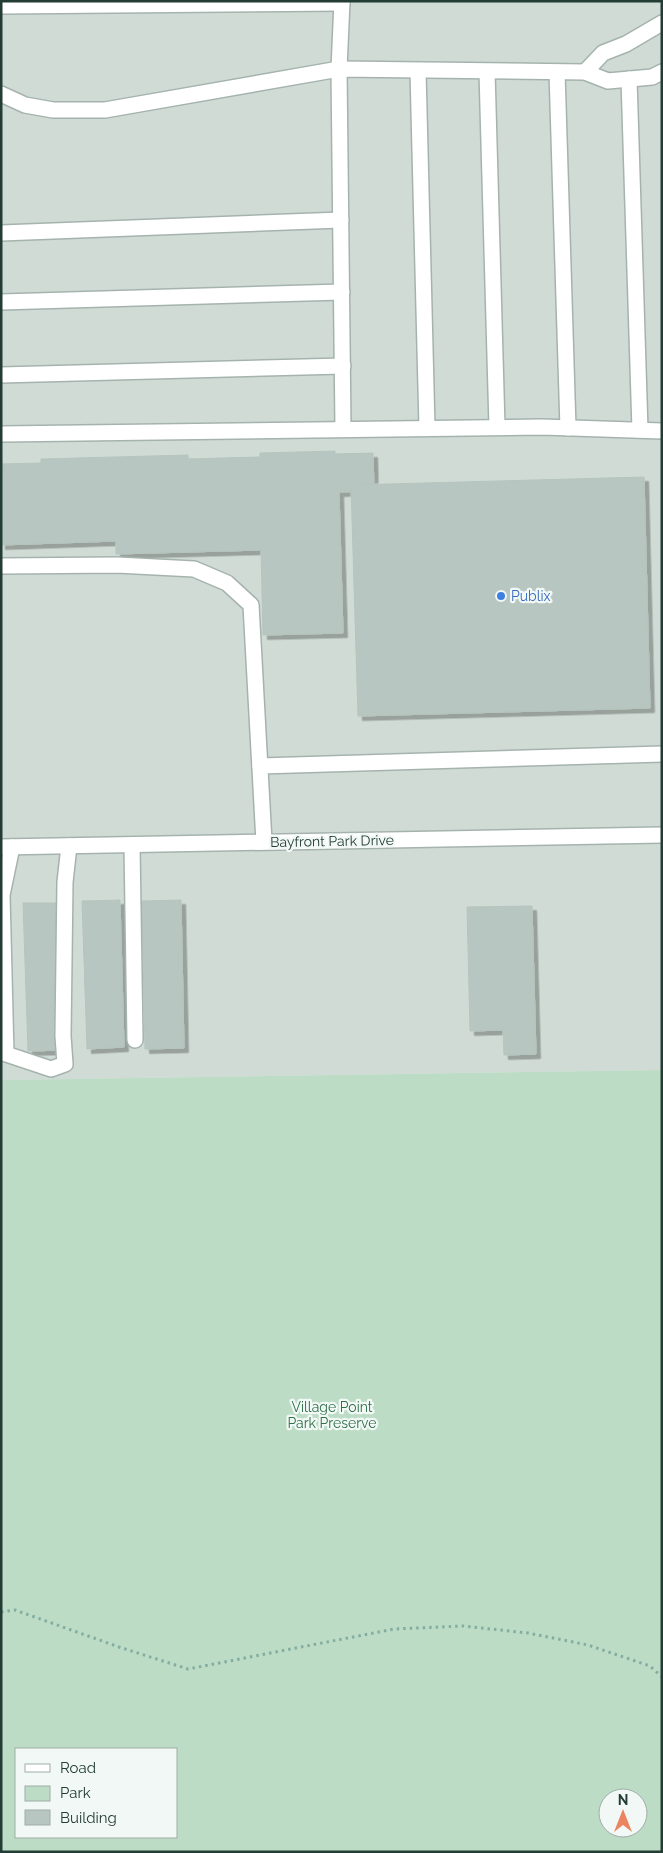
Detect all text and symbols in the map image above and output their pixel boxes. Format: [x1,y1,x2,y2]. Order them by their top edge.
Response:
place label: Publix [511,588,551,604]
marker: Publix [495,590,507,602]
street label: Bayfront Park Drive [270,832,394,850]
park label: Village Point Park Preserve [287,1399,377,1431]
legend [15,1748,178,1838]
text: Road [60,1759,96,1777]
text: Park [60,1784,91,1802]
north arrow [598,1788,648,1838]
text: N [618,1792,628,1808]
text: Building [60,1809,117,1827]

